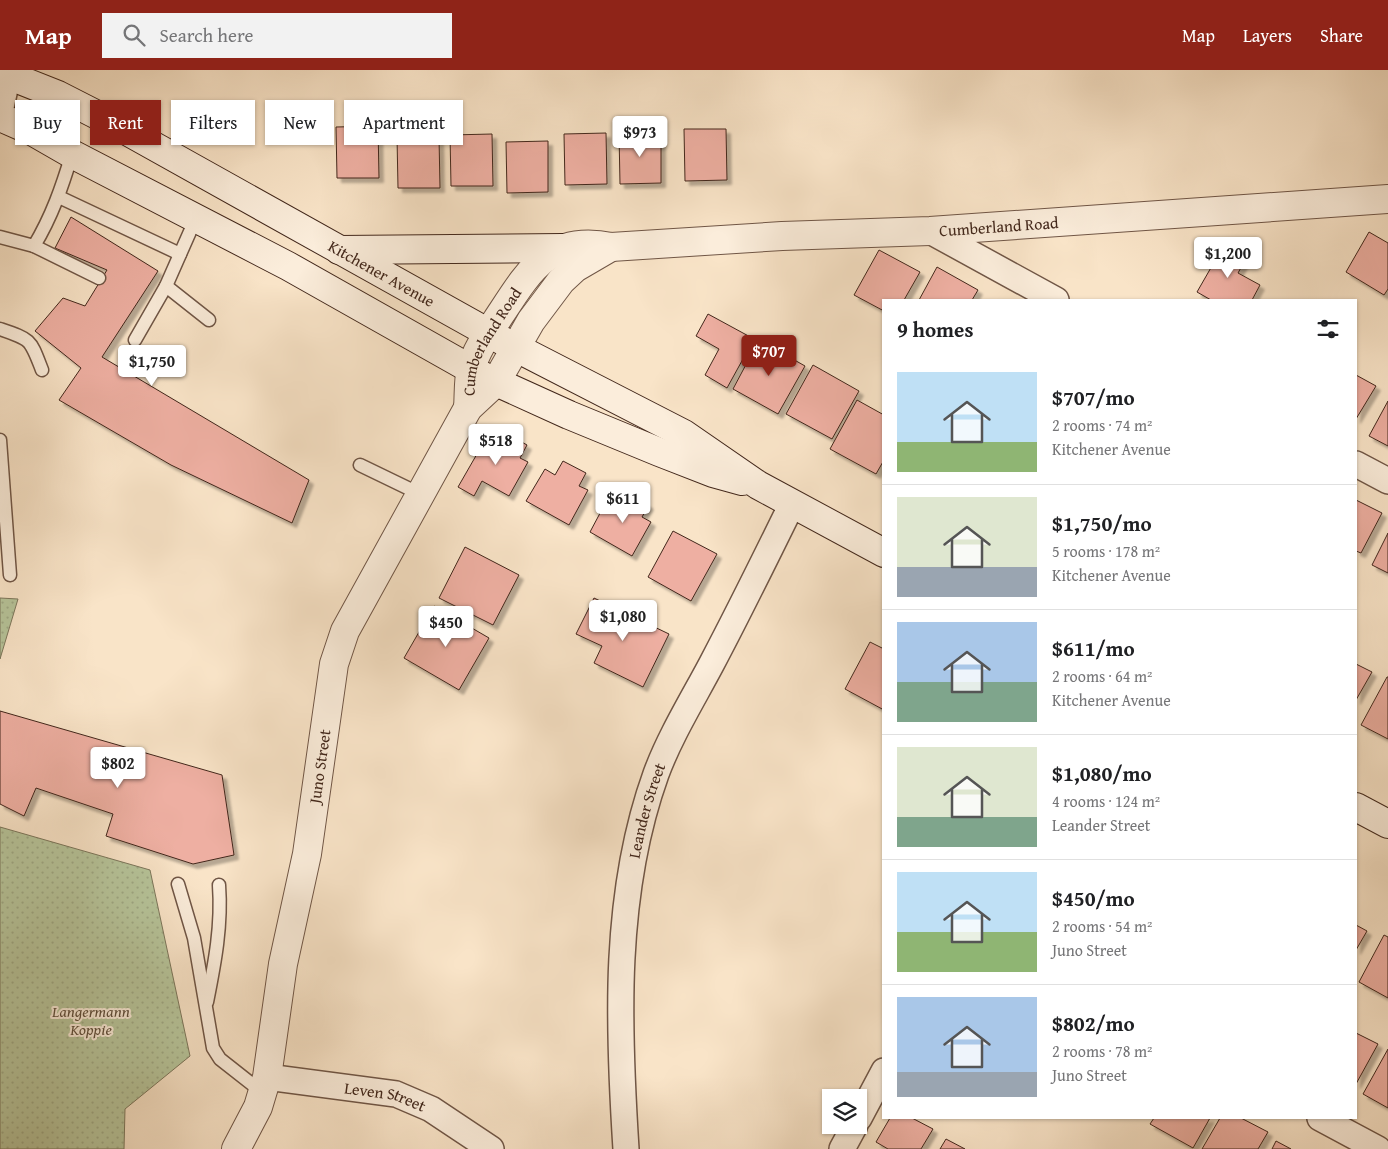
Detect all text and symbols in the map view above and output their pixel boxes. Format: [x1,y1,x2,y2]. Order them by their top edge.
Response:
search box [102,13,452,58]
text: Map [25,18,72,53]
icon: search [120,21,148,49]
text: Search here [160,21,253,49]
text: Map [1182,22,1215,49]
text: Layers [1243,22,1292,49]
text: Share [1320,22,1363,49]
chip: Buy [15,100,80,145]
chip: Rent [90,100,161,145]
chip: Filters [171,100,255,145]
chip: New [265,100,334,145]
chip: Apartment [344,100,463,145]
pin: $973 [610,116,670,158]
text: $973 [623,120,657,144]
street label: Cumberland Road [938,210,1060,242]
street label: Kitchener Avenue [324,234,439,313]
pin: $1,200 [1187,236,1269,279]
text: $1,200 [1205,241,1251,265]
street label: Cumberland Road [457,282,527,396]
text: 9 homes [897,314,973,345]
icon: filters [1314,315,1342,343]
pin: $707 [739,334,799,377]
text: $707 [752,339,786,363]
pin: $1,750 [111,344,193,387]
text: $1,750 [129,349,175,373]
text: $707/mo [1052,382,1135,413]
icon: home [937,392,997,452]
text: 2 rooms · 74 m² [1052,413,1152,437]
pin: $518 [466,424,526,466]
text: $518 [479,428,513,452]
text: Kitchener Avenue [1052,437,1171,461]
pin: $611 [593,482,653,524]
text: $611 [606,486,640,510]
text: $1,750/mo [1052,508,1152,539]
icon: home [937,517,997,577]
text: 5 rooms · 178 m² [1052,539,1160,563]
text: Kitchener Avenue [1052,563,1171,587]
pin: $1,080 [582,600,664,642]
text: $1,080 [600,604,646,628]
pin: $450 [416,606,476,648]
text: $450 [429,610,463,634]
text: $611/mo [1052,633,1135,664]
icon: home [937,642,997,702]
text: 2 rooms · 64 m² [1052,664,1152,688]
text: Kitchener Avenue [1052,688,1171,712]
street label: Juno Street [302,727,337,807]
pin: $802 [88,746,148,789]
text: $802 [101,751,135,775]
text: $1,080/mo [1052,758,1152,789]
street label: Leander Street [622,759,671,860]
icon: home [937,767,997,827]
text: 4 rooms · 124 m² [1052,789,1160,813]
text: Leander Street [1052,813,1151,837]
text: $450/mo [1052,883,1135,914]
icon: home [937,892,997,952]
text: 2 rooms · 54 m² [1052,914,1152,938]
text: Juno Street [1052,938,1127,962]
park label: Langermann Koppie [51,999,130,1041]
text: $802/mo [1052,1008,1135,1039]
icon: home [937,1017,997,1077]
text: 2 rooms · 78 m² [1052,1039,1152,1063]
text: Juno Street [1052,1063,1127,1087]
street label: Leven Street [343,1075,430,1118]
map controls [822,1089,867,1134]
button: layers [822,1089,867,1134]

